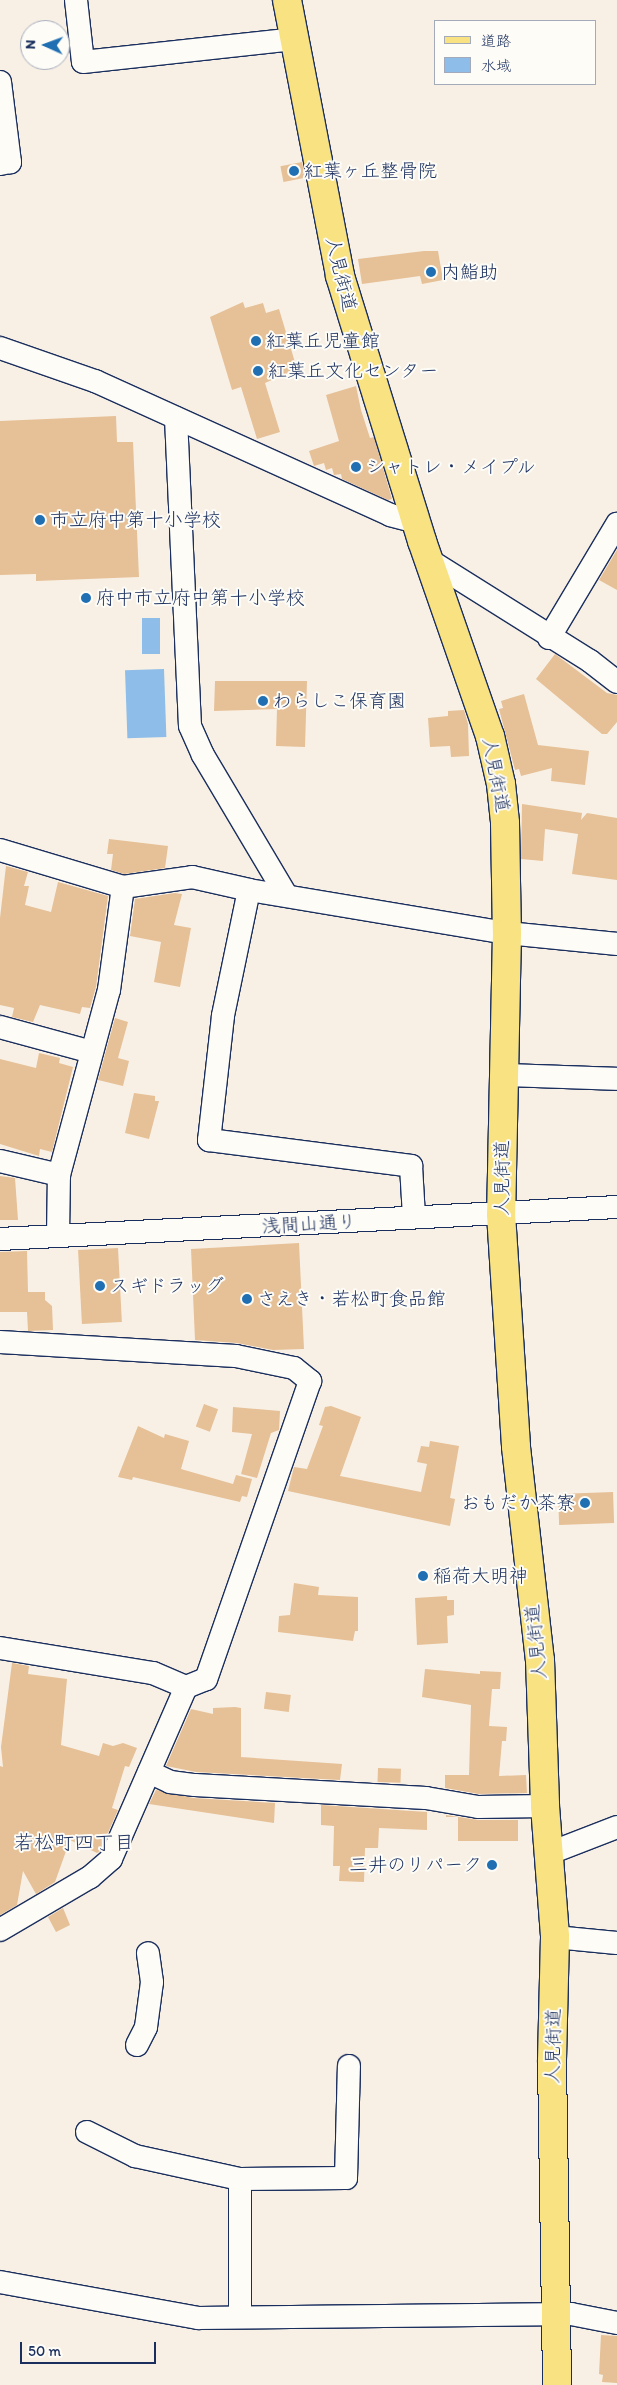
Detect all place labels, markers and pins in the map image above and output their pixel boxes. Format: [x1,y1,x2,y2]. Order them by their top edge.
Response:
place label: 紅葉ヶ丘整骨院 [304,160,437,182]
marker: 紅葉ヶ丘整骨院 [288,165,300,177]
place label: 内鮨助 [441,261,498,283]
marker: 内鮨助 [425,266,437,278]
place label: 紅葉丘児童館 [266,330,380,352]
marker: 紅葉丘児童館 [250,335,262,347]
place label: 紅葉丘文化センター [268,360,439,382]
marker: 紅葉丘文化センター [252,365,264,377]
place label: シャトレ・メイプル [366,456,537,478]
marker: シャトレ・メイプル [350,461,362,473]
place label: 市立府中第十小学校 [50,509,221,531]
marker: 市立府中第十小学校 [34,514,46,526]
place label: 府中市立府中第十小学校 [96,587,305,609]
marker: 府中市立府中第十小学校 [80,592,92,604]
place label: わらしこ保育園 [273,690,406,712]
marker: わらしこ保育園 [257,695,269,707]
place label: スギドラッグ [110,1275,224,1297]
marker: スギドラッグ [94,1280,106,1292]
place label: さえき・若松町食品館 [257,1288,447,1310]
marker: さえき・若松町食品館 [241,1293,253,1305]
place label: おもだか茶寮 [461,1492,575,1514]
marker: おもだか茶寮 [579,1497,591,1509]
place label: 稲荷大明神 [433,1565,528,1587]
marker: 稲荷大明神 [417,1570,429,1582]
place label: 三井のリパーク [349,1854,482,1876]
marker: 三井のリパーク [486,1859,498,1871]

